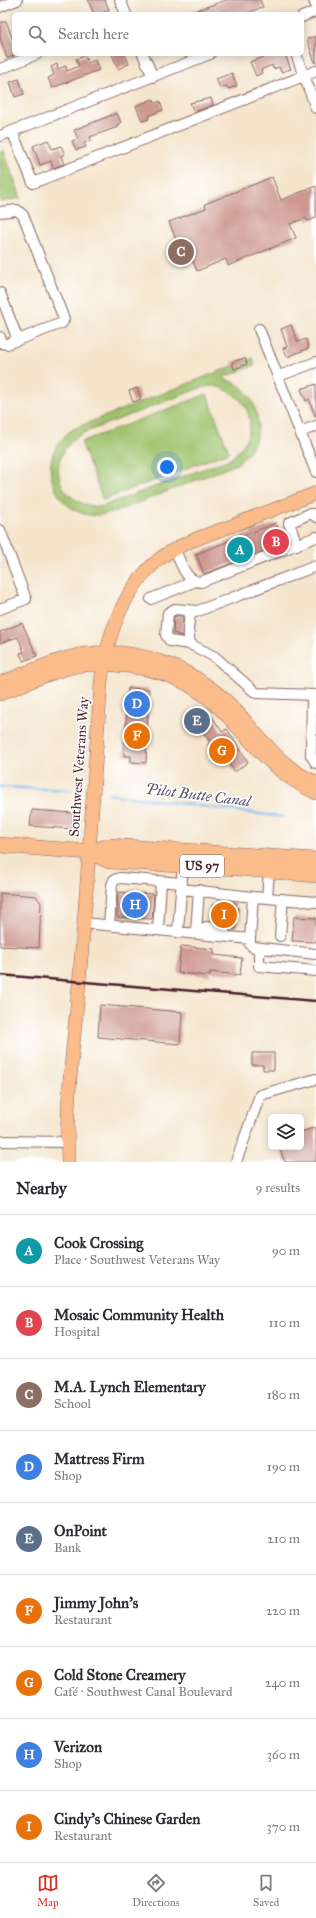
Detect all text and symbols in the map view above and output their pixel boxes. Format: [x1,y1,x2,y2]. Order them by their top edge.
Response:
search box [12,12,304,56]
icon: search [26,23,48,45]
text: Search here [58,25,129,43]
pin: C [168,237,194,267]
your location [157,457,177,477]
pin: B [263,527,289,557]
pin: A [227,535,253,565]
pin: D [124,689,150,719]
street label: Southwest Veterans Way [66,696,92,838]
pin: E [184,706,210,736]
pin: F [124,721,150,751]
pin: G [209,736,235,766]
water label: Pilot Butte Canal [145,780,253,811]
road number: US 97 [180,855,224,877]
pin: H [122,890,148,920]
pin: I [211,900,237,930]
map controls [268,1114,304,1150]
button: layers [268,1114,304,1150]
text: Nearby [16,1178,67,1199]
text: 9 results [256,1180,300,1196]
text: Cook Crossing [54,1234,143,1252]
text: A [25,1243,33,1259]
text: 90 m [272,1243,300,1259]
text: Place · Southwest Veterans Way [54,1252,220,1268]
text: Mosaic Community Health [54,1306,224,1324]
text: B [25,1315,33,1331]
text: 110 m [268,1315,300,1331]
text: Hospital [54,1324,100,1340]
text: M.A. Lynch Elementary [54,1378,206,1396]
text: C [25,1387,33,1403]
text: 180 m [267,1387,300,1403]
text: School [54,1396,91,1412]
text: Mattress Firm [54,1450,145,1468]
text: D [24,1459,34,1475]
text: 190 m [267,1459,300,1475]
text: Shop [54,1468,82,1484]
text: OnPoint [54,1522,107,1540]
text: E [24,1531,34,1547]
text: 210 m [267,1531,300,1547]
text: Bank [54,1540,81,1556]
text: Jimmy John's [54,1594,138,1612]
text: F [25,1603,33,1619]
text: 220 m [266,1603,300,1619]
text: Restaurant [54,1612,112,1628]
text: Cold Stone Creamery [54,1666,186,1684]
text: G [24,1675,34,1691]
text: 240 m [265,1675,300,1691]
text: Café · Southwest Canal Boulevard [54,1684,232,1700]
text: Verizon [54,1738,102,1756]
text: H [23,1747,35,1763]
text: 360 m [267,1747,300,1763]
text: Shop [54,1756,82,1772]
text: Cindy's Chinese Garden [54,1810,200,1828]
text: I [26,1819,32,1835]
text: 370 m [267,1819,300,1835]
text: Restaurant [54,1828,112,1844]
tab: Map [37,1872,59,1909]
tab: Directions [132,1872,180,1909]
tab: Saved [253,1872,279,1909]

